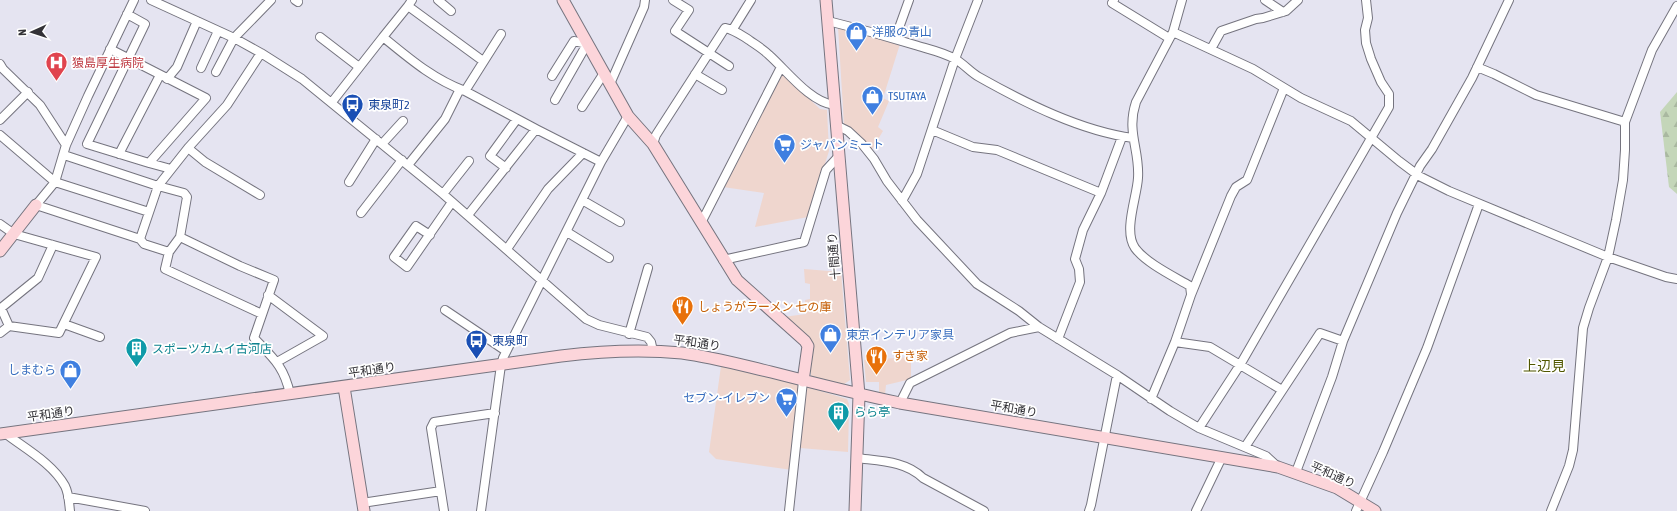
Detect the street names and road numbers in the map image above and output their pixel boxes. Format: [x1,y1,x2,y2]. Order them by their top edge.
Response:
street label: 十間通り [825,231,843,281]
street label: 平和通り [672,333,722,353]
street label: 平和通り [347,360,397,380]
street label: 平和通り [989,398,1039,420]
street label: 平和通り [26,404,76,424]
street label: 平和通り [1308,459,1358,491]

